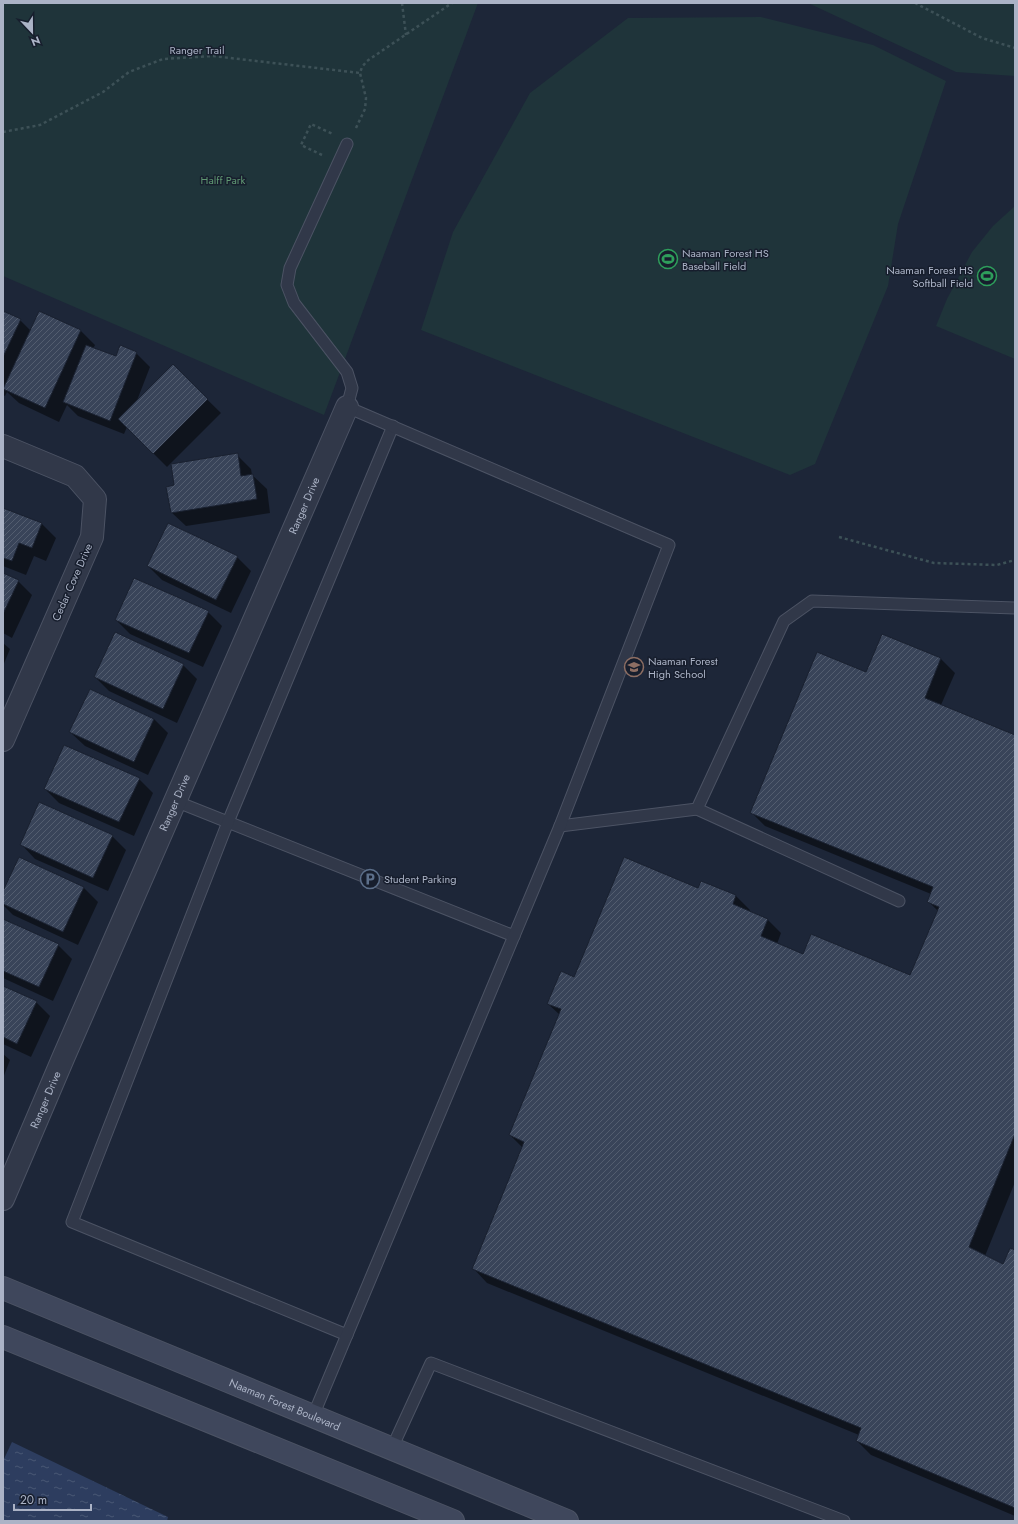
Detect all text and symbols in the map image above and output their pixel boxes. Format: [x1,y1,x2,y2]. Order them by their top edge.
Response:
north arrow [12,12,52,52]
text: N [29,32,43,50]
street label: Ranger Trail [170,42,224,58]
park label: Halff Park [201,172,246,188]
place label: Naaman Forest HS Baseball Field [682,245,769,274]
sports icon: Naaman Forest HS Baseball Field [657,248,679,270]
place label: Naaman Forest HS Softball Field [886,262,973,291]
sports icon: Naaman Forest HS Softball Field [976,265,998,287]
street label: Ranger Drive [285,474,324,537]
street label: Cedar Cove Drive [48,540,96,623]
place label: Naaman Forest High School [648,653,718,682]
school or university icon: Naaman Forest High School [623,656,645,678]
street label: Ranger Drive [155,771,194,834]
parking icon: Student Parking [359,868,381,890]
place label: Student Parking [384,871,457,887]
street label: Ranger Drive [26,1068,65,1131]
street label: Naaman Forest Boulevard [227,1374,343,1435]
scale bar [14,1486,91,1512]
text: 20 m [20,1491,47,1509]

